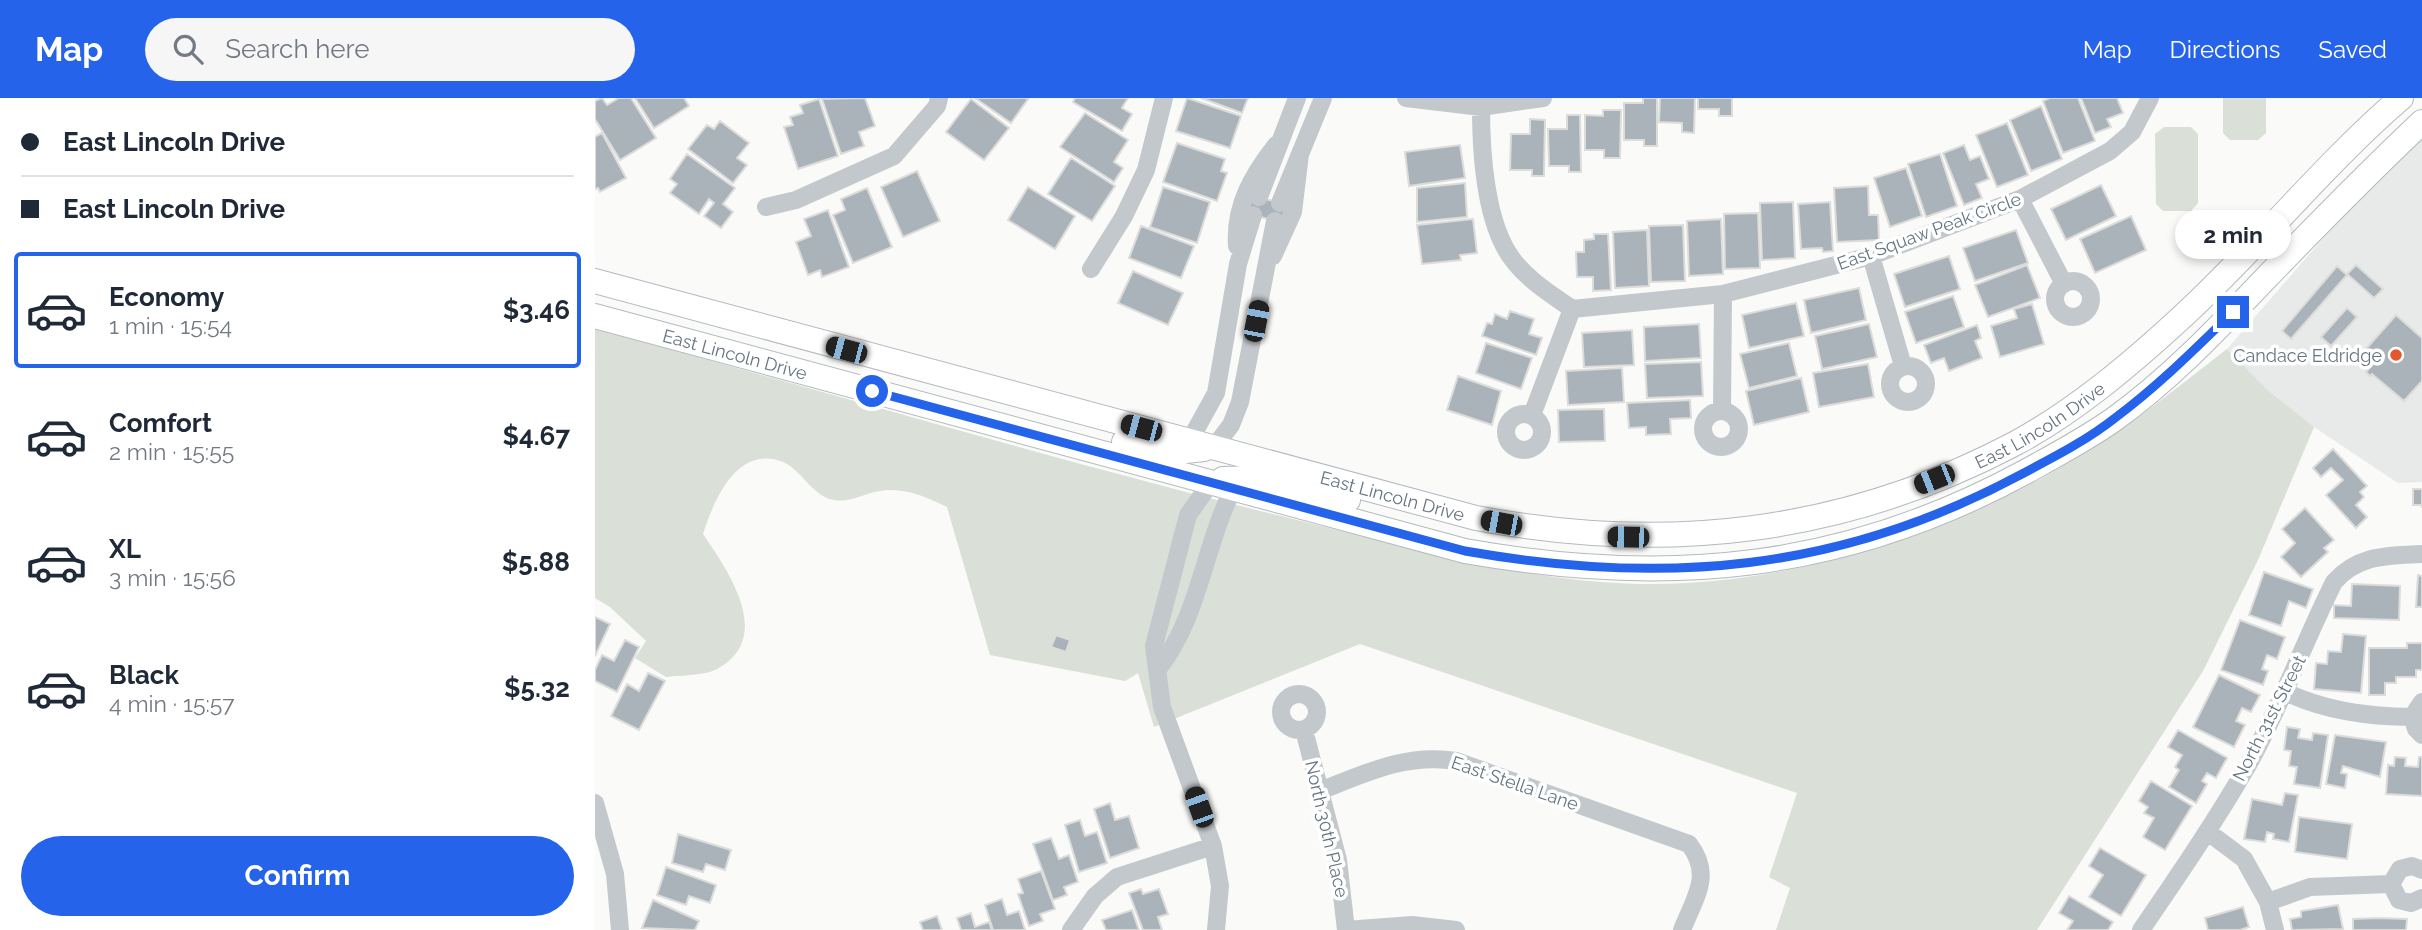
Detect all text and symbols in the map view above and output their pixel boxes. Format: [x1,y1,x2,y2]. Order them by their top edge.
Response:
search box [145,18,635,81]
text: Map [35,30,103,69]
icon: search [169,30,207,68]
text: Search here [225,34,370,64]
text: Map [2083,35,2132,64]
text: Directions [2170,35,2280,64]
text: Saved [2318,35,2387,64]
text: East Lincoln Drive [63,127,285,157]
street label: East Squaw Peak Circle [1834,188,2024,274]
text: East Lincoln Drive [63,194,285,224]
callout: 2 min [2175,211,2291,260]
text: 2 min [2203,221,2263,248]
icon: car [25,279,88,342]
text: Economy [109,282,224,312]
text: $3.46 [503,295,570,325]
route end [2217,296,2249,328]
car [1242,298,1271,344]
text: 1 min · 15:54 [109,312,232,339]
street label: East Lincoln Drive [661,324,810,383]
car [823,334,870,366]
place label: Candace Eldridge [2233,345,2382,366]
marker: Candace Eldridge [2388,347,2404,363]
route start [856,375,888,407]
street label: East Lincoln Drive [1971,377,2109,472]
icon: car [25,405,88,468]
text: Comfort [109,408,212,438]
car [1118,412,1165,444]
text: $4.67 [502,421,570,451]
text: 2 min · 15:55 [109,438,234,465]
car [1911,461,1958,497]
street label: East Lincoln Drive [1318,466,1467,525]
car [1479,509,1524,537]
car [1607,526,1650,548]
icon: car [25,531,88,594]
text: XL [109,534,141,564]
text: $5.88 [502,547,570,577]
text: 3 min · 15:56 [109,564,236,591]
street label: North 31st Street [2228,652,2310,784]
icon: car [25,657,88,720]
text: Black [109,660,179,690]
text: $5.32 [504,673,570,703]
text: 4 min · 15:57 [109,690,235,717]
street label: East Stella Lane [1449,751,1582,815]
street label: North 30th Place [1301,758,1353,900]
car [1182,784,1217,830]
button: Confirm [21,836,574,916]

